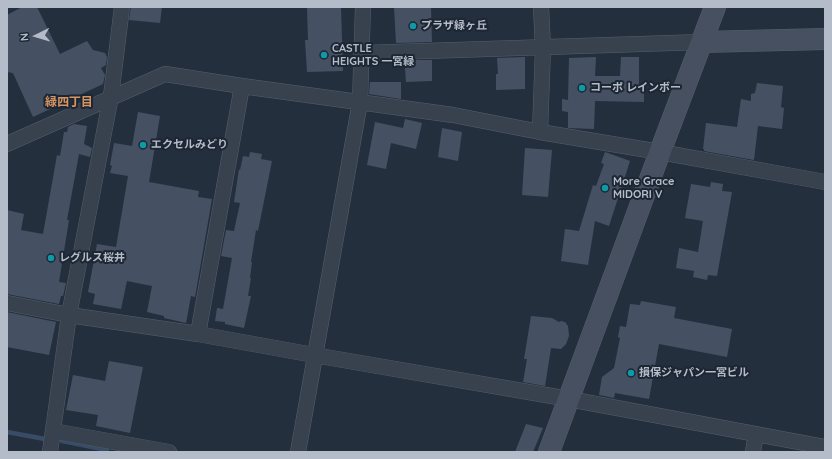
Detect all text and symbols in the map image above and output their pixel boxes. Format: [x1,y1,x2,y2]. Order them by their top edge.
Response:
north arrow [16,16,56,56]
place label: プラザ緑ヶ丘 [421,19,487,33]
marker: プラザ緑ヶ丘 [408,21,418,31]
text: N [17,32,31,42]
place label: CASTLE HEIGHTS 一宮緑 [332,42,414,68]
marker: CASTLE HEIGHTS 一宮緑 [319,50,329,60]
place label: コーポ レインボー [590,81,681,95]
marker: コーポ レインボー [577,83,587,93]
district label: 緑四丁目 [45,95,93,109]
place label: エクセルみどり [151,138,228,152]
marker: エクセルみどり [138,140,148,150]
place label: More Grace MIDORI V [613,175,674,201]
marker: More Grace MIDORI V [600,183,610,193]
place label: レグルス桜井 [59,251,125,265]
marker: レグルス桜井 [46,253,56,263]
place label: 損保ジャパン一宮ビル [639,366,749,380]
marker: 損保ジャパン一宮ビル [626,368,636,378]

